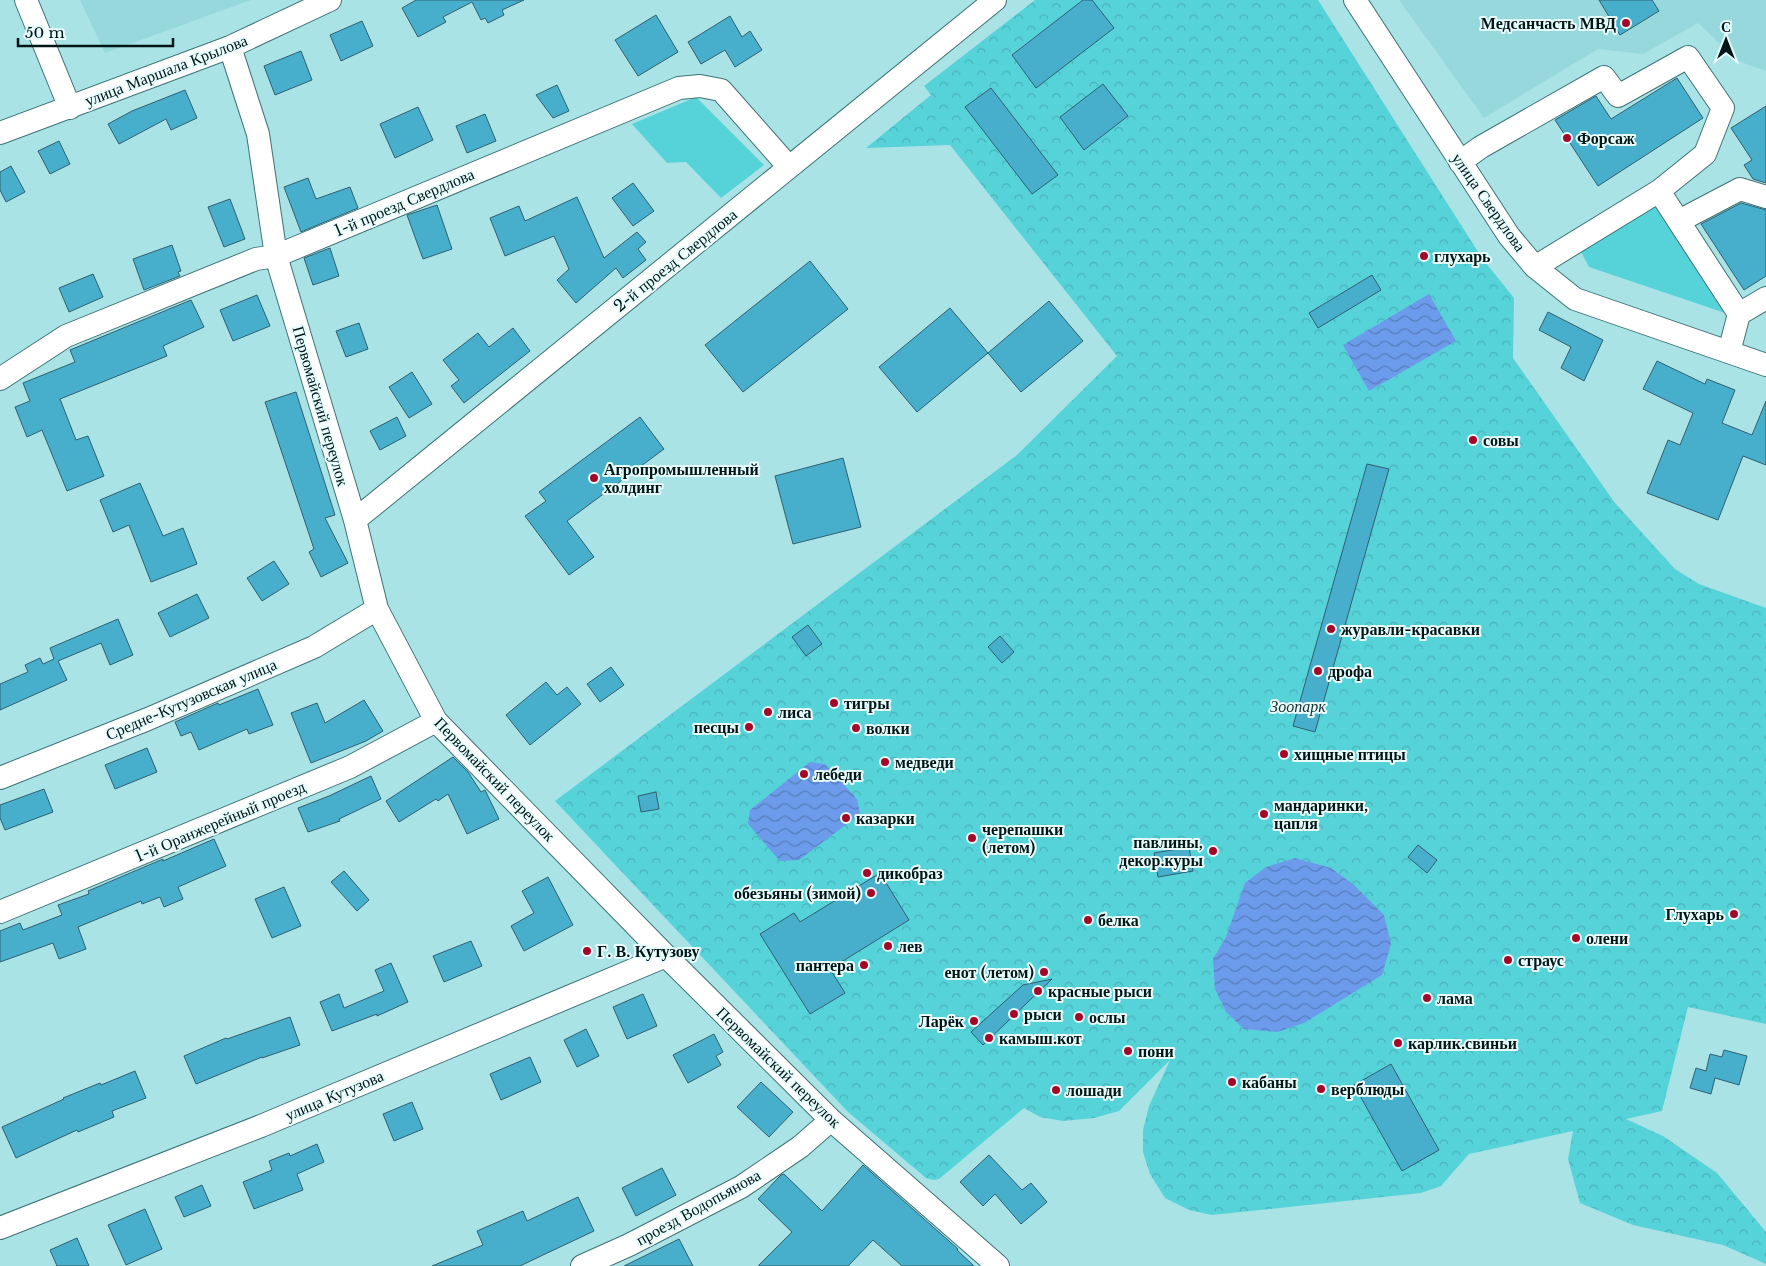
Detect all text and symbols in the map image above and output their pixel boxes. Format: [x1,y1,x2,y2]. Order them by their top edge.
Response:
place label: Медсанчасть МВД [1481,13,1616,33]
scale bar [18,15,172,47]
north arrow [1701,15,1751,65]
marker: Медсанчасть МВД [1620,17,1632,29]
text: С [1721,18,1731,36]
text: 50 m [25,23,65,42]
street label: улица Маршала Крылова [82,30,250,110]
place label: Форсаж [1577,128,1635,148]
marker: Форсаж [1561,132,1573,144]
street label: улица Свердлова [1448,149,1530,255]
street label: 1-й проезд Свердлова [331,163,477,241]
street label: 2-й проезд Свердлова [609,204,741,316]
place label: глухарь [1434,246,1491,266]
marker: глухарь [1418,250,1430,262]
street label: Первомайский переулок [289,324,353,489]
place label: совы [1483,430,1519,450]
marker: совы [1467,434,1479,446]
place label: Агропромышленный холдинг [604,459,759,497]
marker: Агропромышленный холдинг [588,472,600,484]
place label: журавли-красавки [1341,619,1480,639]
marker: журавли-красавки [1325,623,1337,635]
street label: Средне-Кутузовская улица [102,654,280,744]
place label: дрофа [1328,661,1372,681]
marker: дрофа [1312,665,1324,677]
place label: тигры [844,693,890,713]
park label: Зоопарк [1270,696,1326,716]
marker: тигры [828,697,840,709]
place label: лиса [778,702,812,722]
marker: лиса [762,706,774,718]
street label: Первомайский переулок [430,713,560,846]
place label: песцы [694,717,740,737]
place label: волки [866,718,910,738]
marker: песцы [743,721,755,733]
marker: волки [850,722,862,734]
place label: хищные птицы [1294,744,1406,764]
marker: хищные птицы [1278,748,1290,760]
place label: медведи [895,752,954,772]
marker: медведи [879,756,891,768]
place label: лебеди [814,764,862,784]
marker: лебеди [798,768,810,780]
street label: 1-й Оранжерейный проезд [132,776,308,866]
place label: мандаринки, цапля [1274,795,1368,833]
place label: казарки [856,808,915,828]
marker: мандаринки, цапля [1258,808,1270,820]
marker: казарки [840,812,852,824]
place label: черепашки (летом) [982,819,1063,857]
marker: черепашки (летом) [966,832,978,844]
place label: павлины, декор.куры [1119,832,1203,870]
marker: павлины, декор.куры [1207,845,1219,857]
place label: дикобраз [877,863,943,883]
marker: дикобраз [861,867,873,879]
place label: обезьяны (зимой) [734,883,861,903]
marker: обезьяны (зимой) [865,887,877,899]
place label: Глухарь [1666,904,1725,924]
marker: Глухарь [1728,908,1740,920]
place label: белка [1098,910,1139,930]
marker: белка [1082,914,1094,926]
place label: олени [1586,928,1628,948]
marker: олени [1570,932,1582,944]
place label: лев [898,936,923,956]
marker: лев [882,940,894,952]
place label: Г. В. Кутузову [597,941,700,961]
marker: Г. В. Кутузову [581,945,593,957]
place label: страус [1518,950,1564,970]
marker: страус [1502,954,1514,966]
place label: пантера [796,955,854,975]
marker: пантера [858,959,870,971]
place label: енот (летом) [944,962,1034,982]
marker: енот (летом) [1038,966,1050,978]
place label: красные рыси [1048,981,1152,1001]
marker: красные рыси [1032,985,1044,997]
place label: лама [1437,988,1473,1008]
marker: лама [1421,992,1433,1004]
street label: Первомайский переулок [713,1002,846,1132]
place label: рыси [1024,1004,1062,1024]
place label: ослы [1089,1007,1126,1027]
marker: рыси [1008,1008,1020,1020]
place label: Ларёк [919,1011,965,1031]
marker: ослы [1073,1011,1085,1023]
marker: Ларёк [968,1015,980,1027]
place label: камыш.кот [999,1028,1082,1048]
marker: камыш.кот [983,1032,995,1044]
place label: карлик.свиньи [1408,1033,1517,1053]
marker: карлик.свиньи [1392,1037,1404,1049]
place label: пони [1138,1041,1174,1061]
marker: пони [1122,1045,1134,1057]
street label: улица Кутузова [282,1065,386,1125]
place label: кабаны [1242,1072,1297,1092]
marker: кабаны [1226,1076,1238,1088]
place label: верблюды [1331,1079,1405,1099]
place label: лошади [1066,1080,1122,1100]
marker: верблюды [1315,1083,1327,1095]
marker: лошади [1050,1084,1062,1096]
street label: проезд Водопьянова [632,1164,764,1250]

